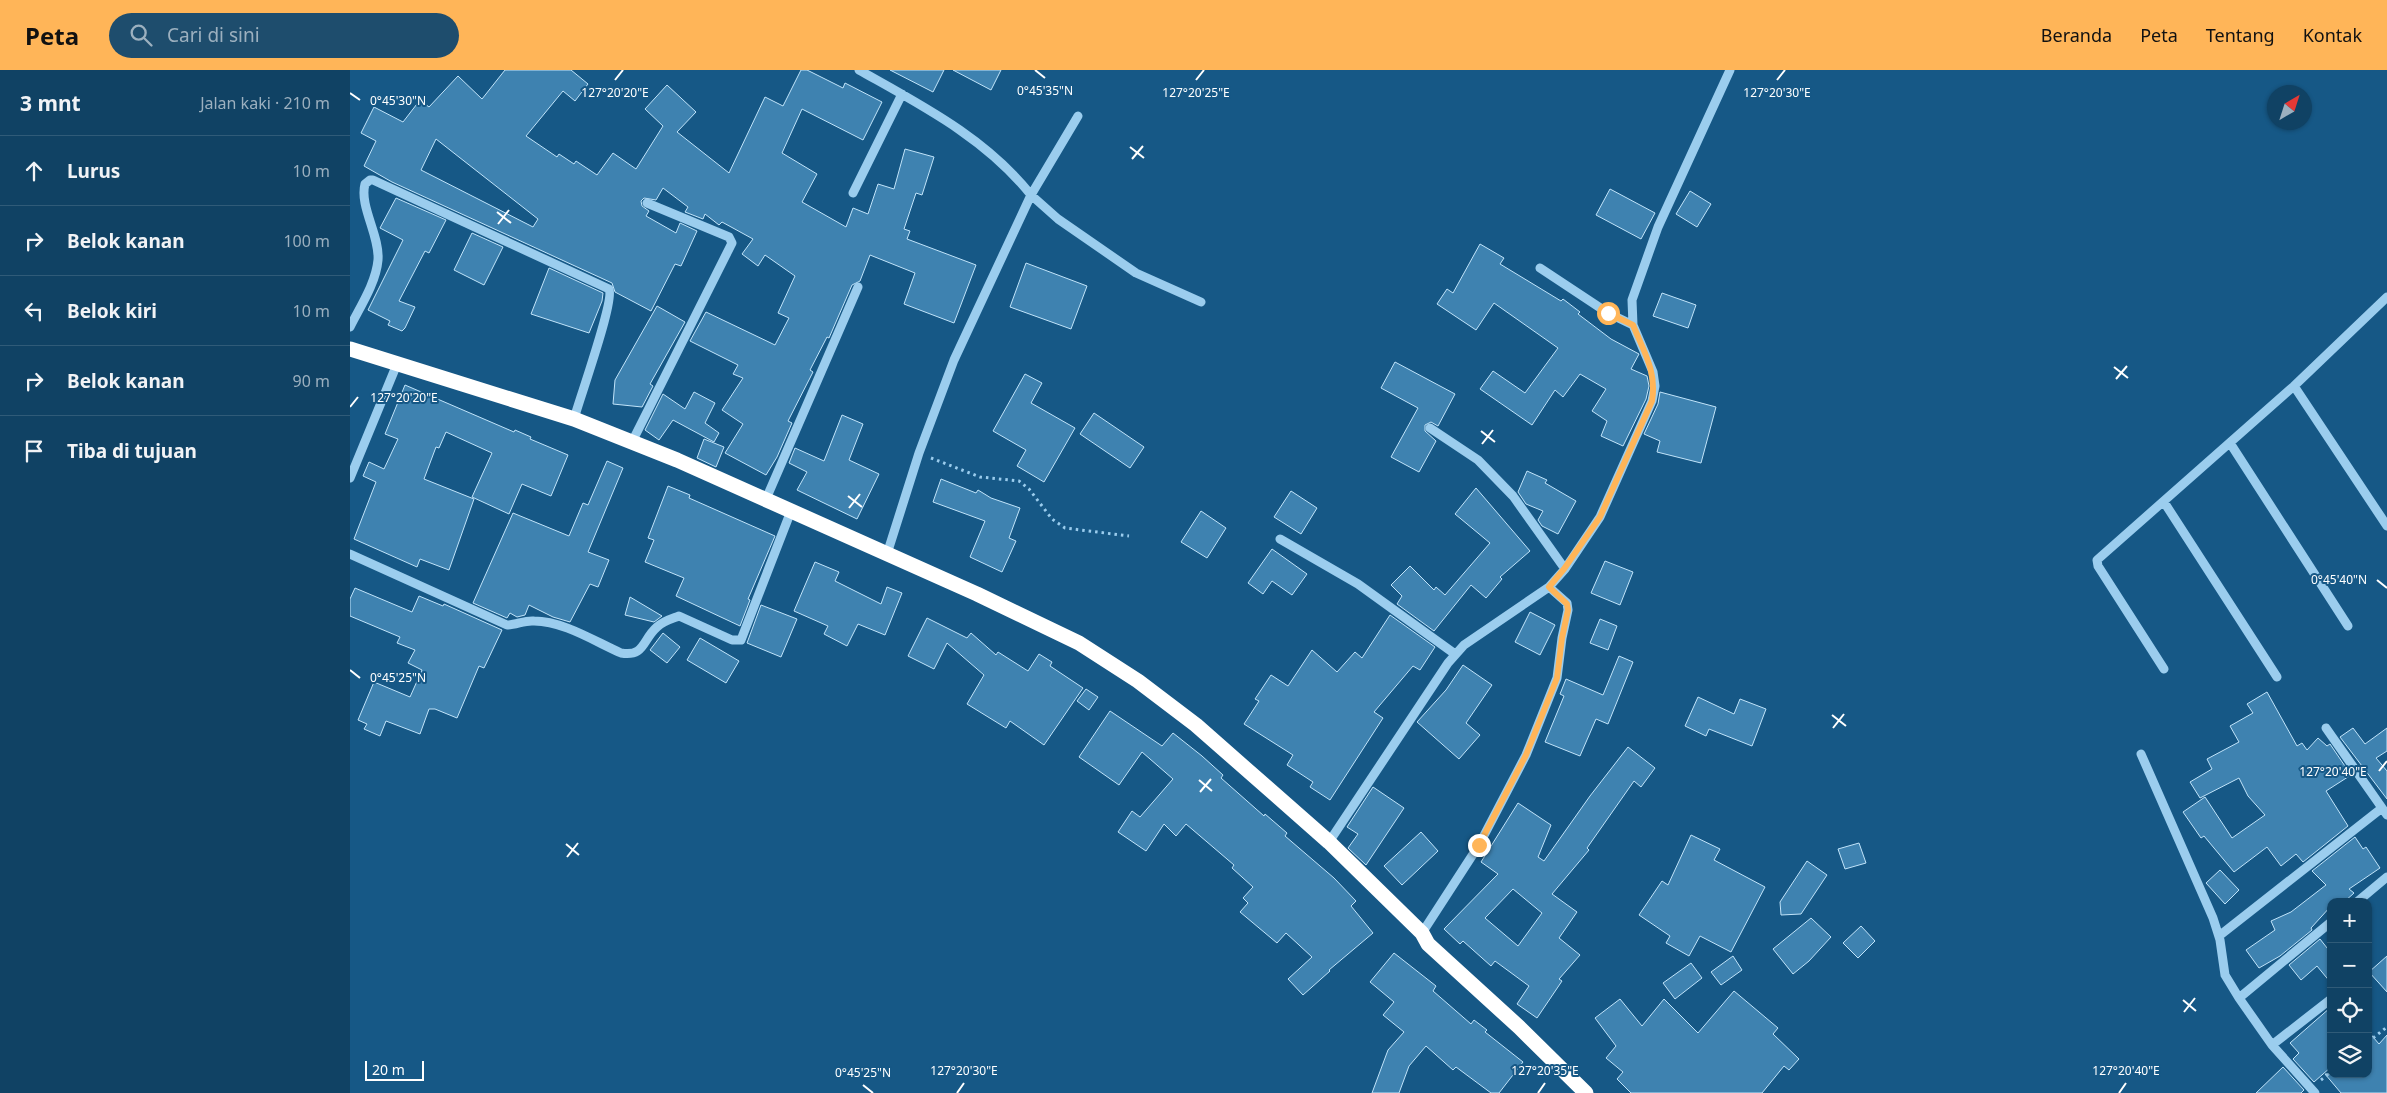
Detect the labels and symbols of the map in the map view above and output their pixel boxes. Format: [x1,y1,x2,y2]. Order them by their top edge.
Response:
text: 0°45'35"N [1017,82,1073,99]
text: 127°20'20"E [581,84,649,101]
text: 127°20'25"E [1162,84,1230,101]
text: 127°20'30"E [1743,84,1811,101]
north arrow [2267,85,2312,130]
text: 0°45'30"N [370,92,426,109]
route start [1597,302,1620,325]
text: 127°20'20"E [370,389,438,406]
text: 0°45'40"N [2311,571,2367,588]
text: 0°45'25"N [370,669,426,686]
text: 127°20'40"E [2299,763,2367,780]
route end [1468,834,1491,857]
scale bar [365,1058,424,1081]
text: 127°20'30"E [930,1062,998,1079]
text: 127°20'35"E [1511,1062,1579,1079]
text: 127°20'40"E [2092,1062,2160,1079]
text: 0°45'25"N [835,1064,891,1081]

